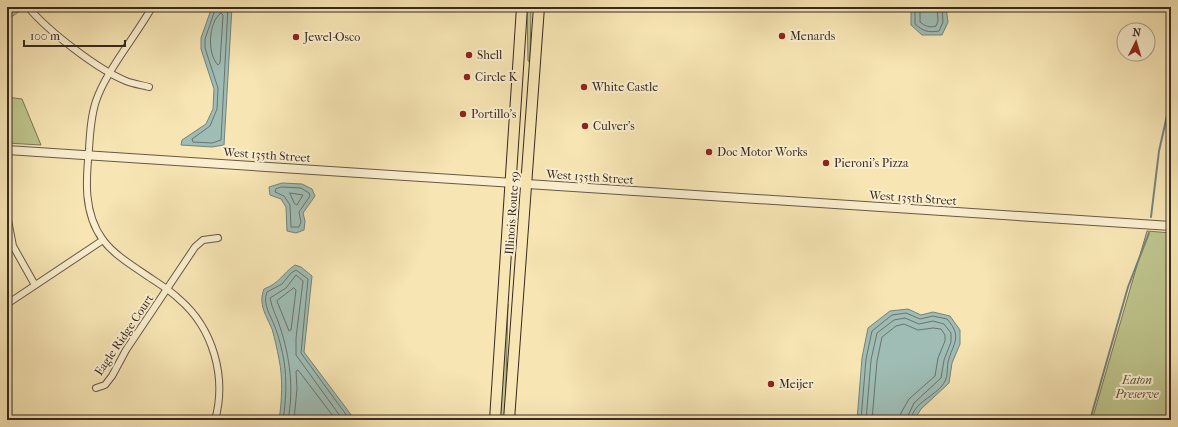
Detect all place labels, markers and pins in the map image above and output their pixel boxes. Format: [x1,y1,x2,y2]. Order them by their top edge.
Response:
place label: Menards [790,29,836,43]
place label: Jewel-Osco [303,30,360,44]
marker: Menards [777,31,787,41]
marker: Jewel-Osco [291,32,301,42]
place label: Shell [477,48,503,62]
marker: Shell [464,50,474,60]
place label: Circle K [475,70,519,84]
marker: Circle K [462,72,472,82]
place label: White Castle [591,80,658,94]
marker: White Castle [579,82,589,92]
place label: Portillo's [471,107,517,121]
marker: Portillo's [458,109,468,119]
place label: Culver's [593,119,635,133]
marker: Culver's [580,121,590,131]
place label: Doc Motor Works [717,145,808,159]
marker: Doc Motor Works [704,147,714,157]
place label: Pieroni's Pizza [834,156,909,170]
marker: Pieroni's Pizza [821,158,831,168]
place label: Meijer [779,377,814,391]
marker: Meijer [766,379,776,389]

